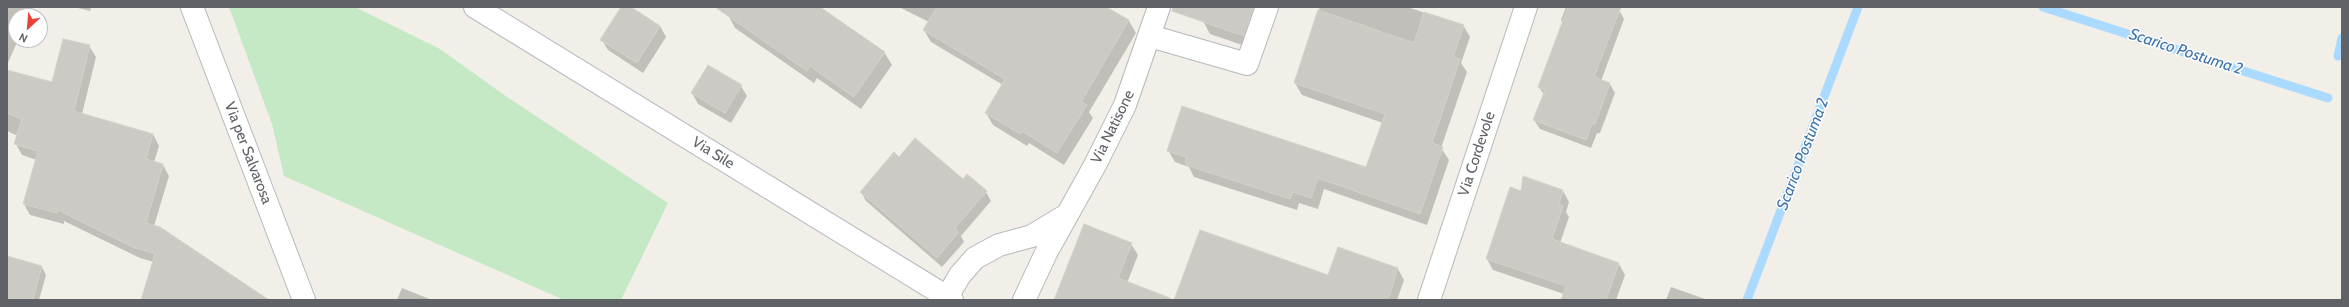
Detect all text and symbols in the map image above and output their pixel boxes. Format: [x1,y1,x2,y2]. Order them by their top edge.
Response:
north arrow [8,8,48,48]
water label: Scarico Postuma 2 [2127,25,2245,79]
text: N [17,30,30,46]
street label: Via Natisone [1087,87,1139,167]
water label: Scarico Postuma 2 [1773,95,1833,213]
street label: Via per Salvarosa [220,99,276,207]
street label: Via Cordevole [1455,109,1499,199]
street label: Via Sile [688,133,738,173]

